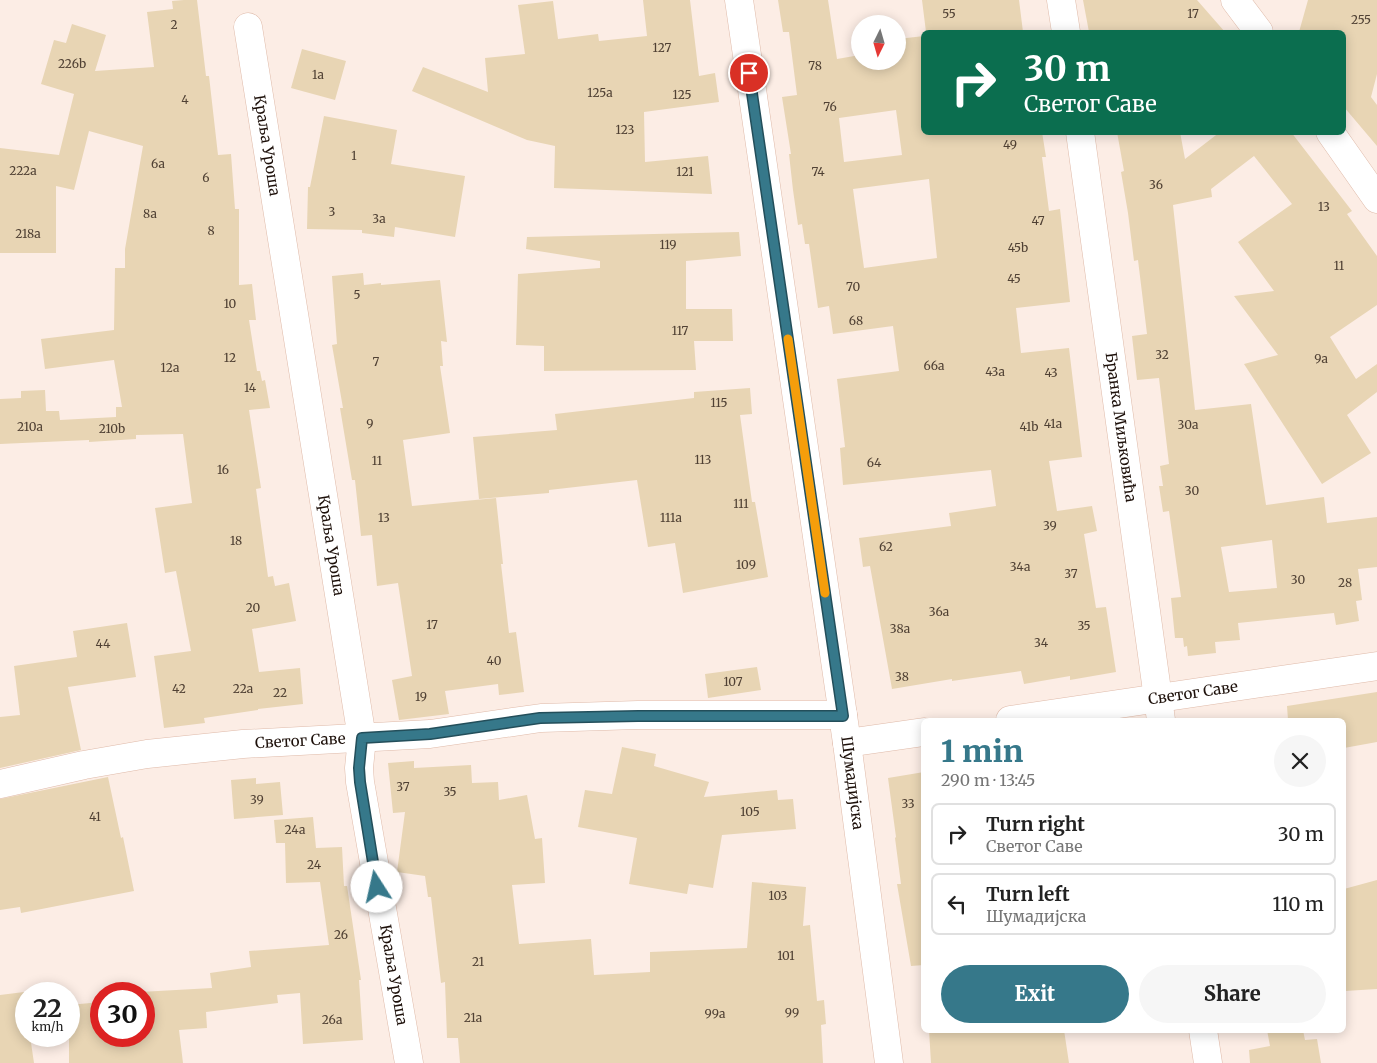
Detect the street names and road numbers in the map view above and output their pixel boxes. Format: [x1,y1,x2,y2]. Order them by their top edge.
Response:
street label: Краља Уроша [250,94,285,197]
street label: Бранка Миљковића [1101,351,1141,503]
street label: Краља Уроша [314,493,349,597]
street label: Светог Саве [1147,677,1239,709]
street label: Светог Саве [255,729,346,752]
street label: Шумадијска [837,735,868,831]
street label: Краља Уроша [376,923,412,1027]

